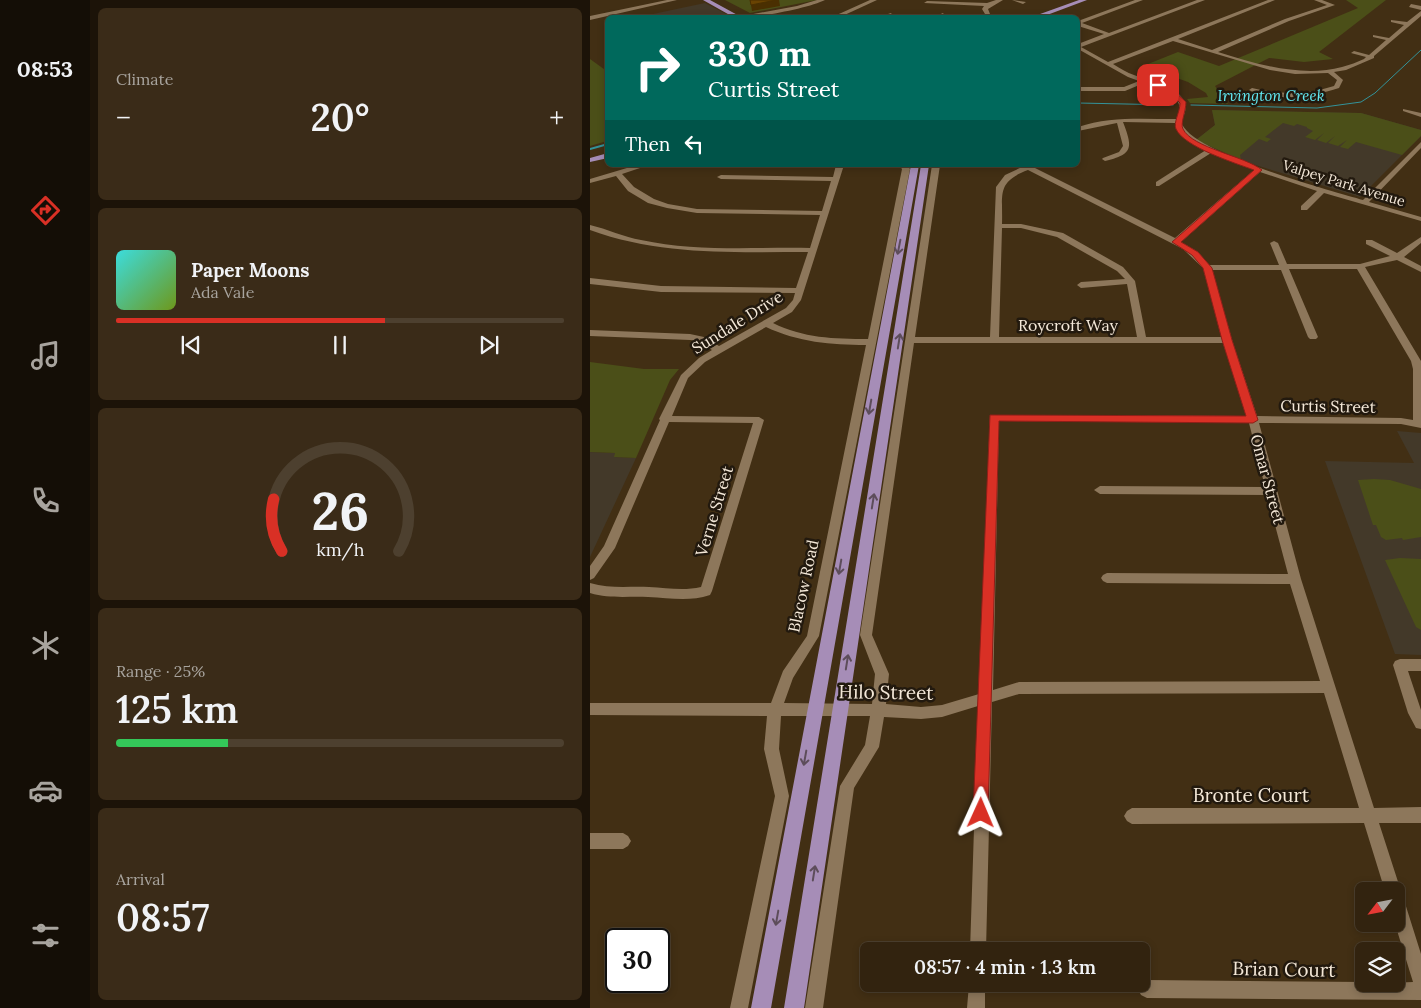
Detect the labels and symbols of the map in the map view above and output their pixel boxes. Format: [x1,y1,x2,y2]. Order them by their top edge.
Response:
pin [1137,64,1179,106]
water label: Irvington Creek [1218,86,1325,105]
street label: Valpey Park Avenue [1280,156,1408,210]
one-way arrow [894,239,904,255]
street label: Sundale Drive [688,286,786,358]
street label: Roycroft Way [1018,315,1119,335]
one-way arrow [894,333,904,349]
street label: Curtis Street [1280,395,1377,417]
one-way arrow [864,399,874,415]
street label: Omar Street [1246,432,1290,527]
street label: Verne Street [690,463,737,560]
one-way arrow [868,494,878,510]
street label: Blacow Road [783,537,823,634]
one-way arrow [835,559,845,575]
one-way arrow [842,654,852,670]
street label: Hilo Street [838,679,934,705]
one-way arrow [800,749,810,765]
street label: Bronte Court [1193,783,1310,807]
position arrow [954,786,1006,838]
one-way arrow [810,866,820,882]
north arrow [1355,882,1405,932]
one-way arrow [771,909,781,925]
speed limit sign: 30 [605,928,670,993]
street label: Brian Court [1232,956,1336,982]

